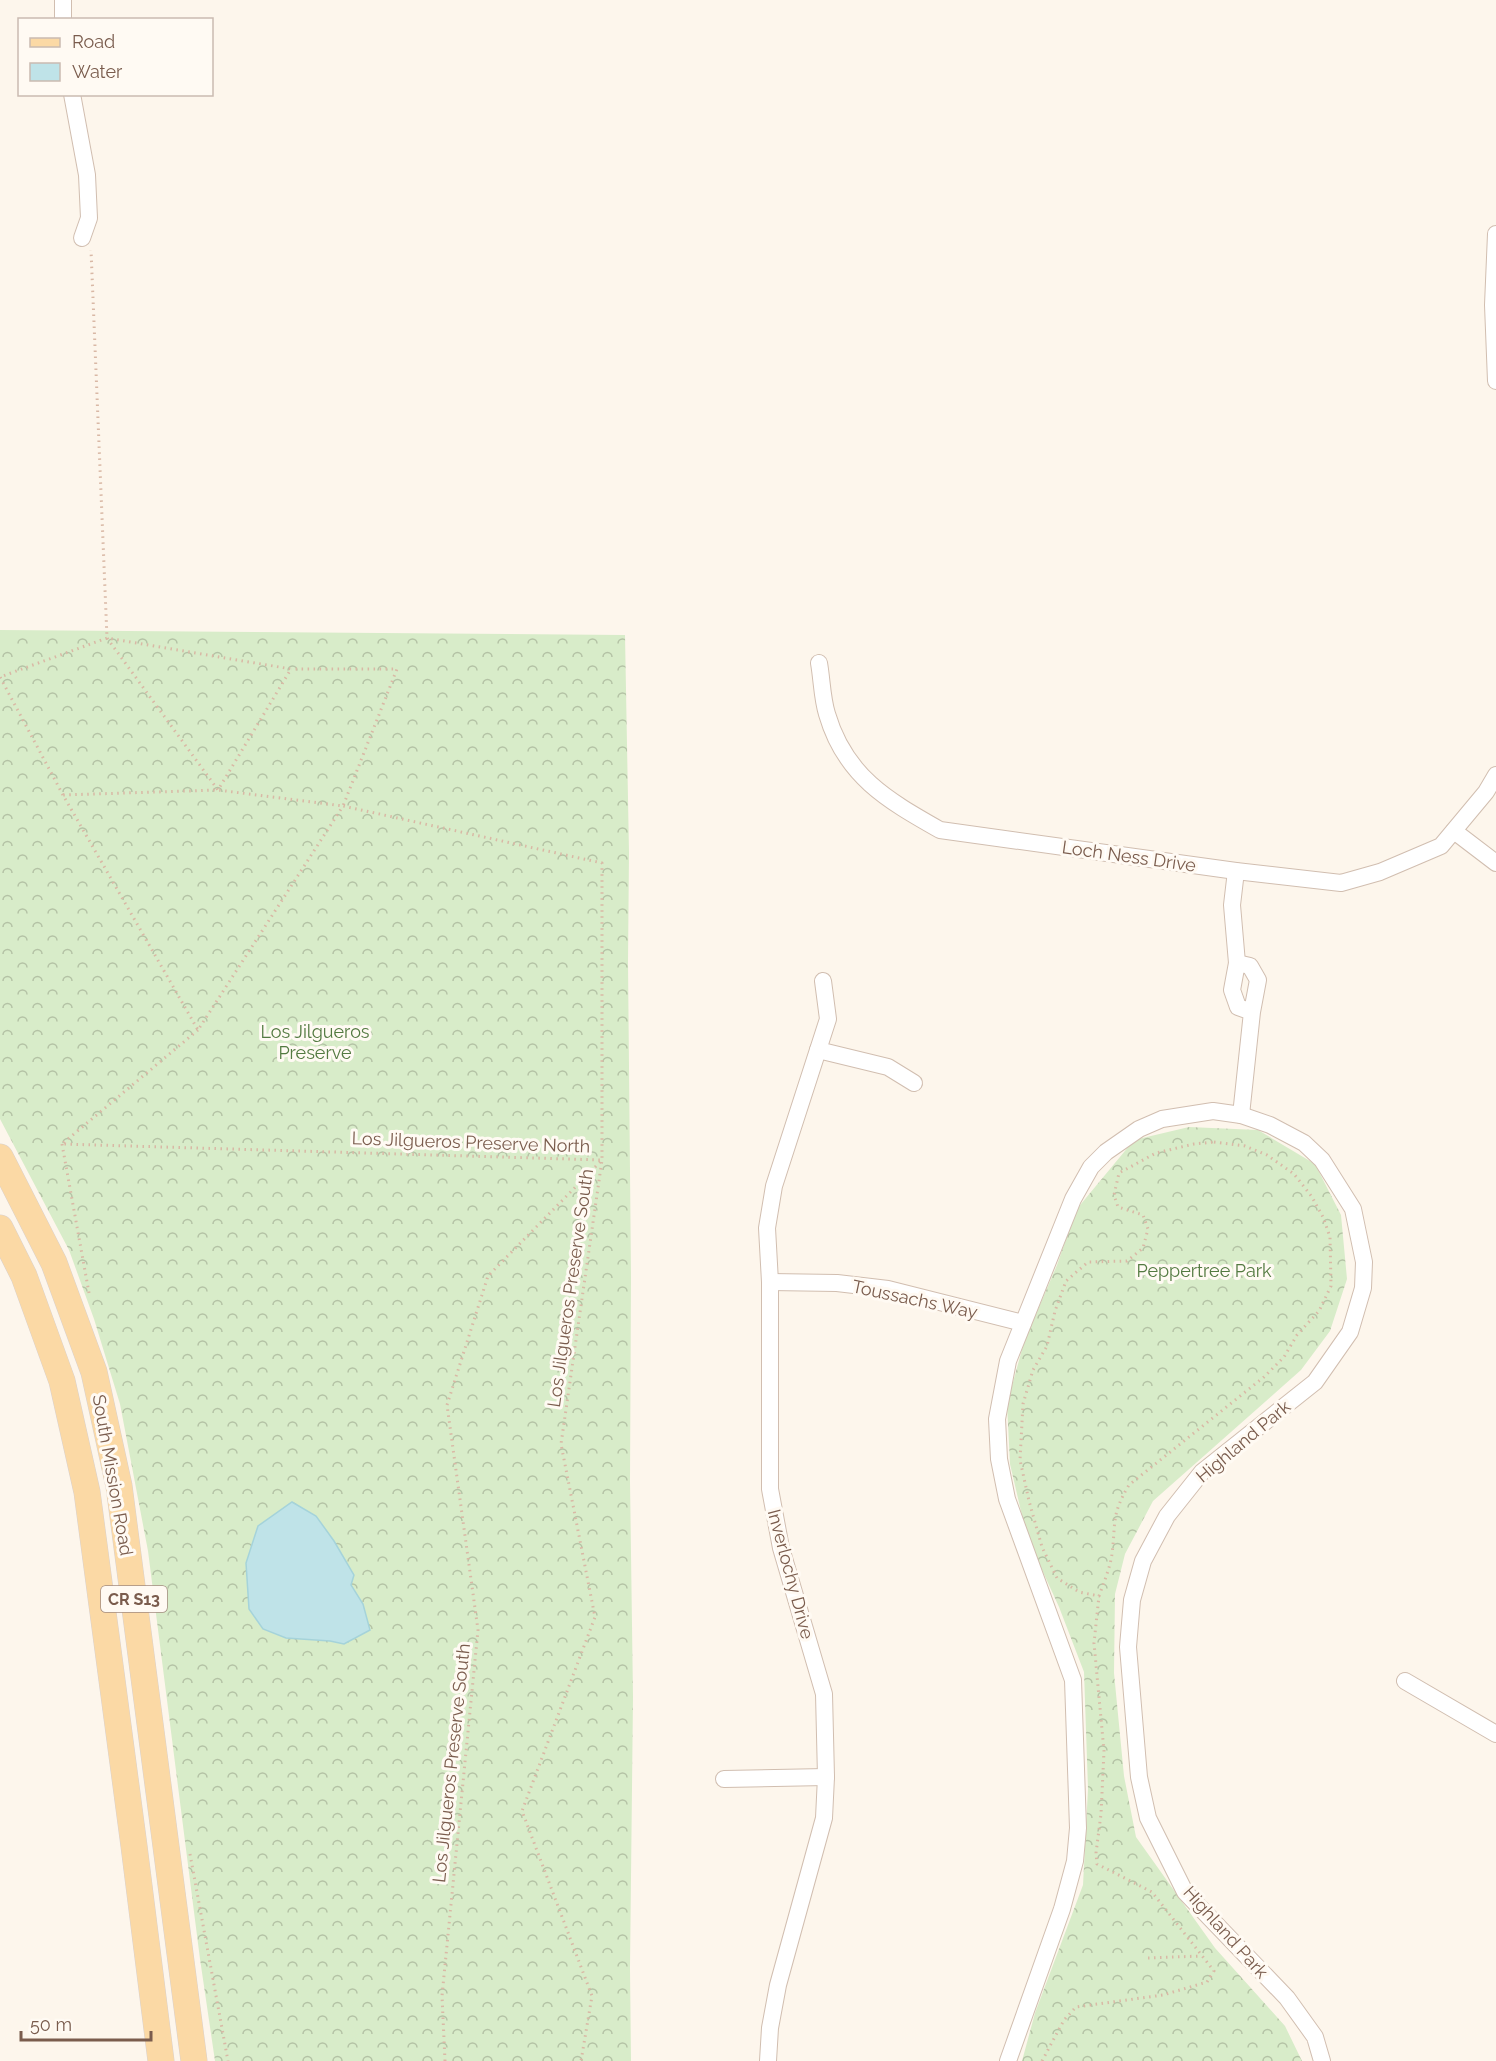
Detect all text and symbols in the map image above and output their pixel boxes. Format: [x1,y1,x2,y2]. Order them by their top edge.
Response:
legend [18,18,213,96]
text: Road [72,31,115,52]
text: Water [72,61,123,82]
street label: Loch Ness Drive [1061,836,1198,876]
park label: Los Jilgueros Preserve [260,1021,370,1063]
street label: Los Jilgueros Preserve North [351,1127,591,1157]
street label: Los Jilgueros Preserve South [543,1168,597,1408]
park label: Peppertree Park [1136,1260,1272,1281]
street label: Toussachs Way [850,1275,980,1323]
street label: South Mission Road [88,1393,138,1557]
street label: Highland Park [1192,1395,1295,1487]
street label: Inverlochy Drive [764,1507,819,1642]
road number: CR S13 [101,1586,167,1612]
street label: Los Jilgueros Preserve South [428,1642,474,1884]
street label: Highland Park [1179,1882,1273,1983]
scale bar [21,2004,152,2042]
text: 50 m [30,2014,72,2035]

